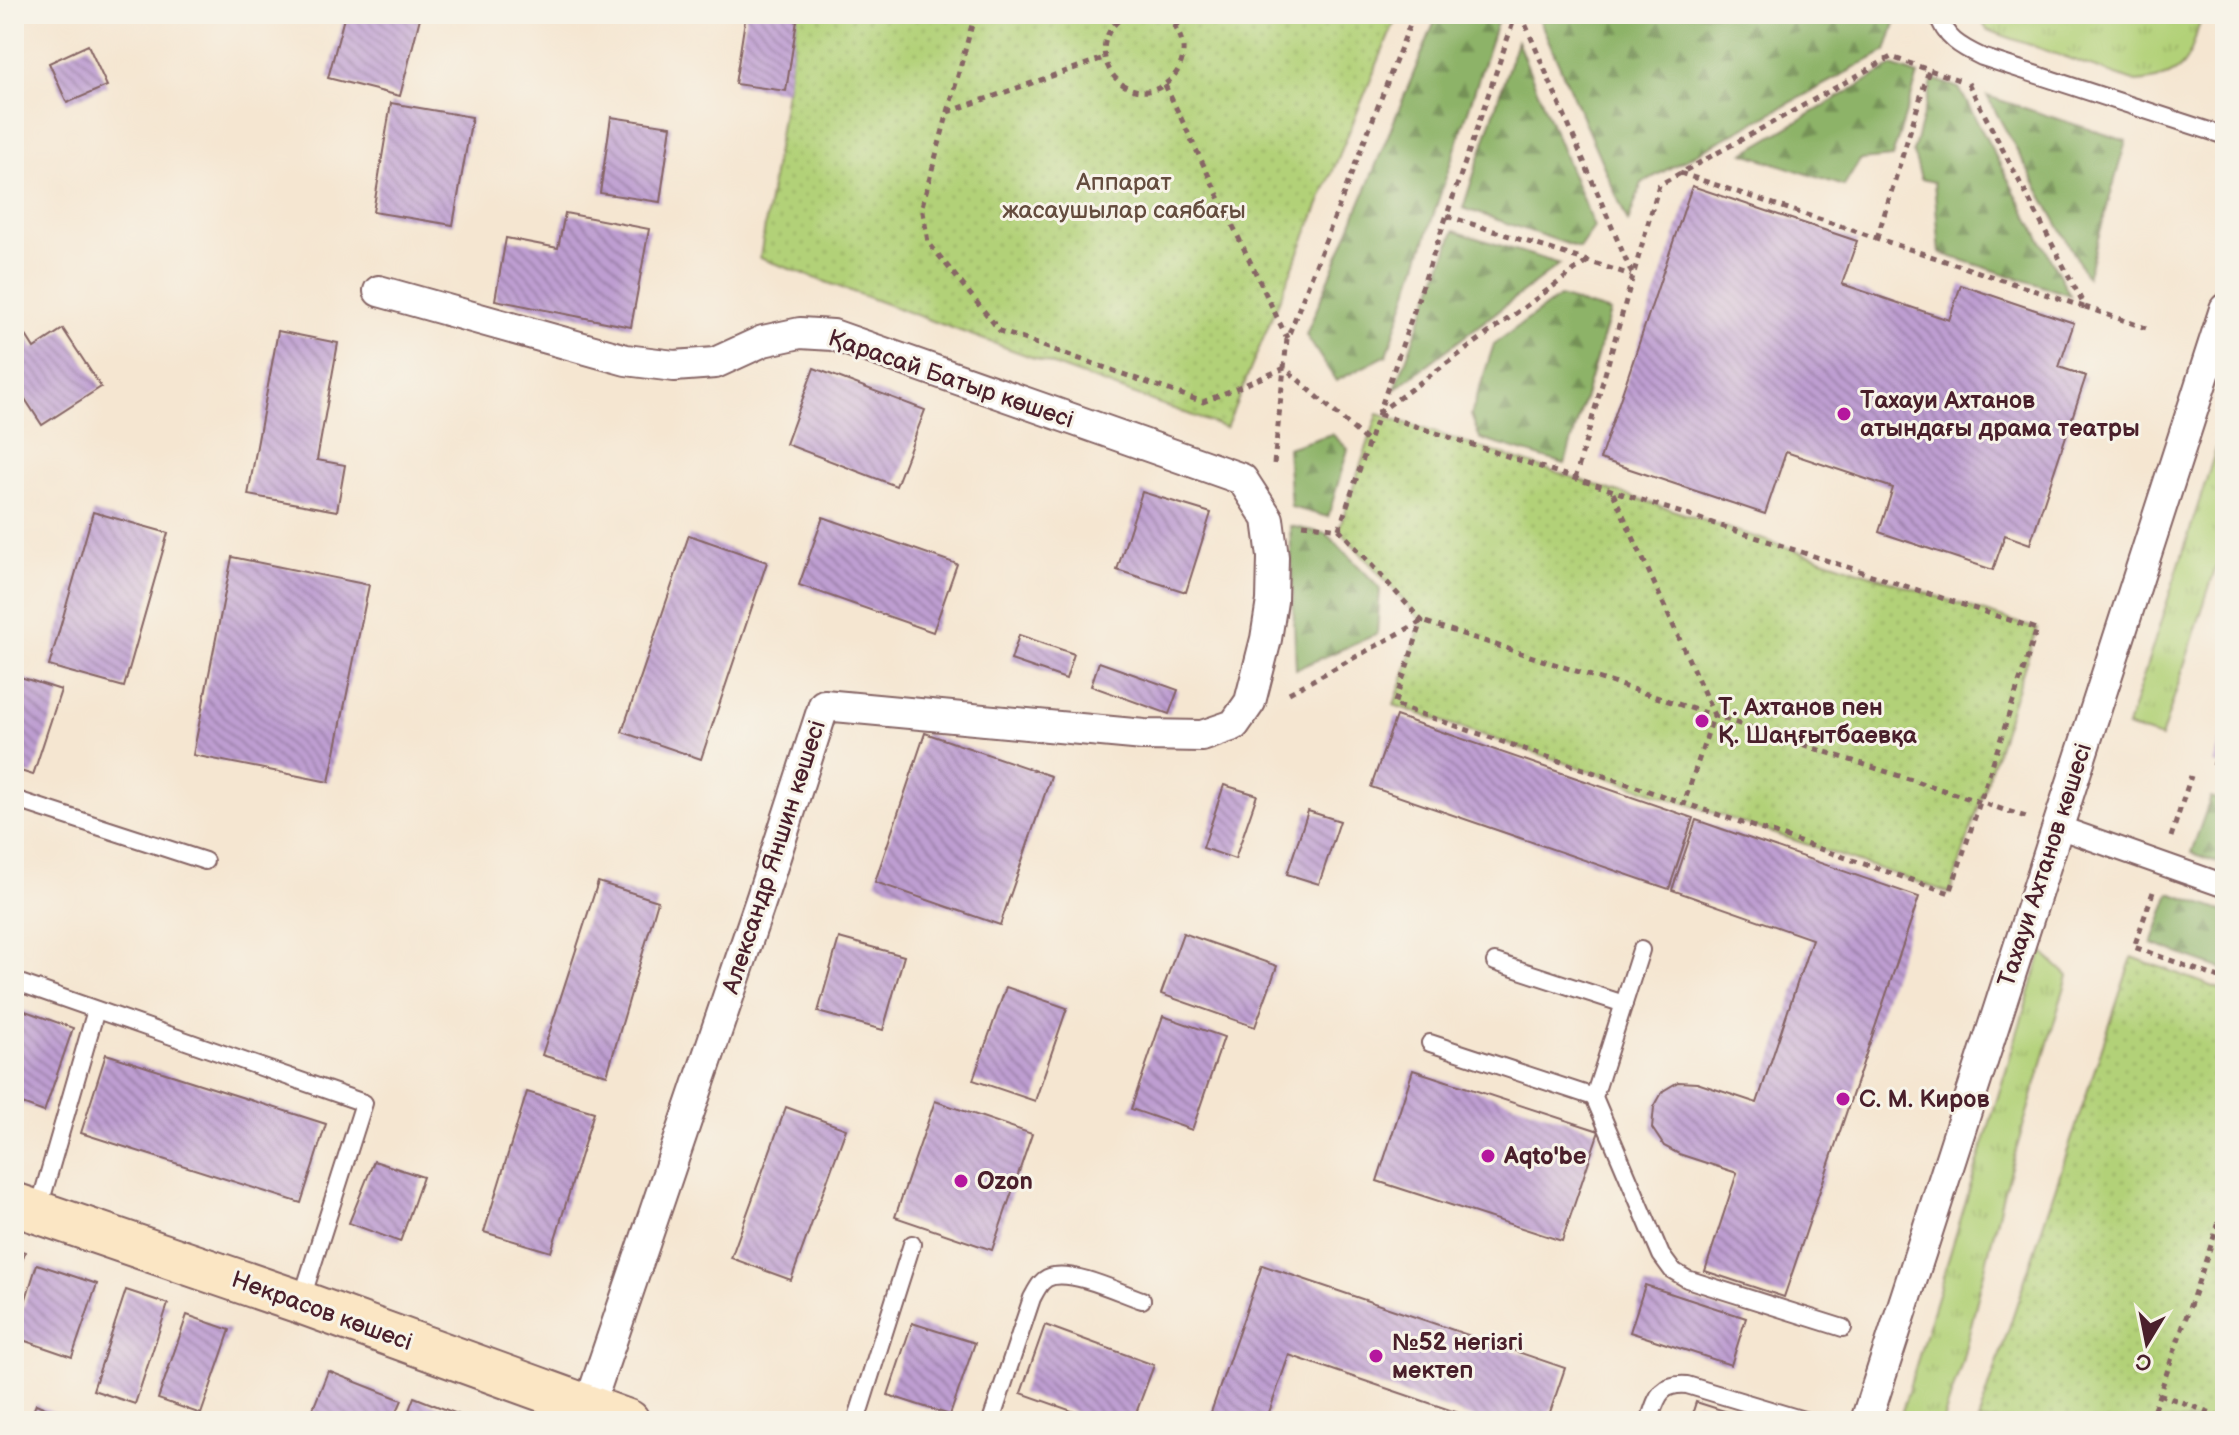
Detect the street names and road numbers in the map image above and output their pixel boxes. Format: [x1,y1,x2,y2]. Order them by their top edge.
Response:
street label: Қарасай Батыр көшесі [824,323,1078,435]
street label: Александр Яншин көшесі [716,717,832,998]
street label: Тахауи Ахтанов көшесі [1992,739,2098,991]
street label: Некрасов көшесі [228,1265,416,1357]

